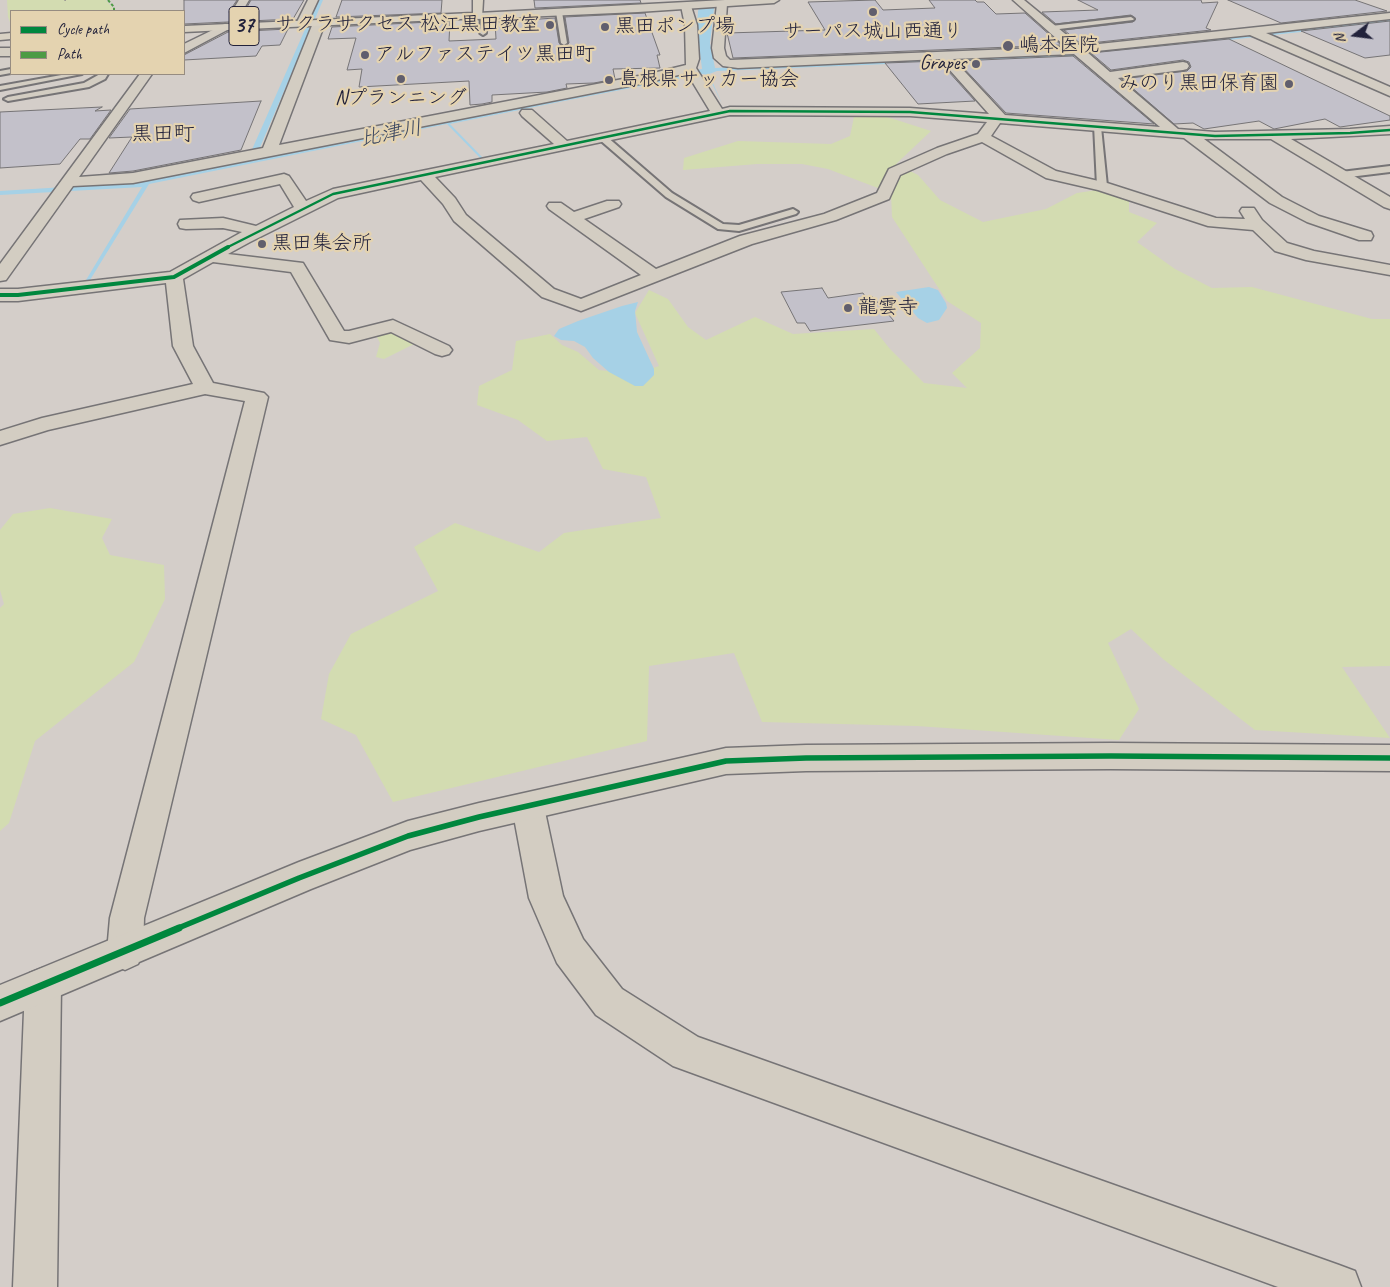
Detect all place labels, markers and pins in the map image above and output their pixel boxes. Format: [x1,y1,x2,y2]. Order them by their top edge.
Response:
marker: サーパス城山西通り [867,6,879,18]
place label: サクラサクセス 松江黒田教室 [275,13,540,37]
place label: 黒田ポンプ場 [615,15,735,39]
marker: サクラサクセス 松江黒田教室 [544,19,556,31]
place label: サーパス城山西通り [783,20,963,44]
marker: 黒田ポンプ場 [599,21,611,33]
place label: 嶋本医院 [1019,34,1099,58]
marker: 嶋本医院 [1001,39,1015,53]
place label: アルファステイツ黒田町 [375,43,595,67]
marker: アルファステイツ黒田町 [359,49,371,61]
place label: Grapes [920,52,966,76]
marker: Grapes [970,58,982,70]
place label: 島根県サッカー協会 [619,68,799,92]
place label: みのり黒田保育園 [1119,72,1279,96]
marker: Nプランニング [395,73,407,85]
marker: 島根県サッカー協会 [603,74,615,86]
marker: みのり黒田保育園 [1283,78,1295,90]
place label: Nプランニング [335,87,467,111]
place label: 黒田集会所 [272,232,372,256]
marker: 黒田集会所 [256,238,268,250]
place label: 龍雲寺 [858,296,918,320]
marker: 龍雲寺 [842,302,854,314]

